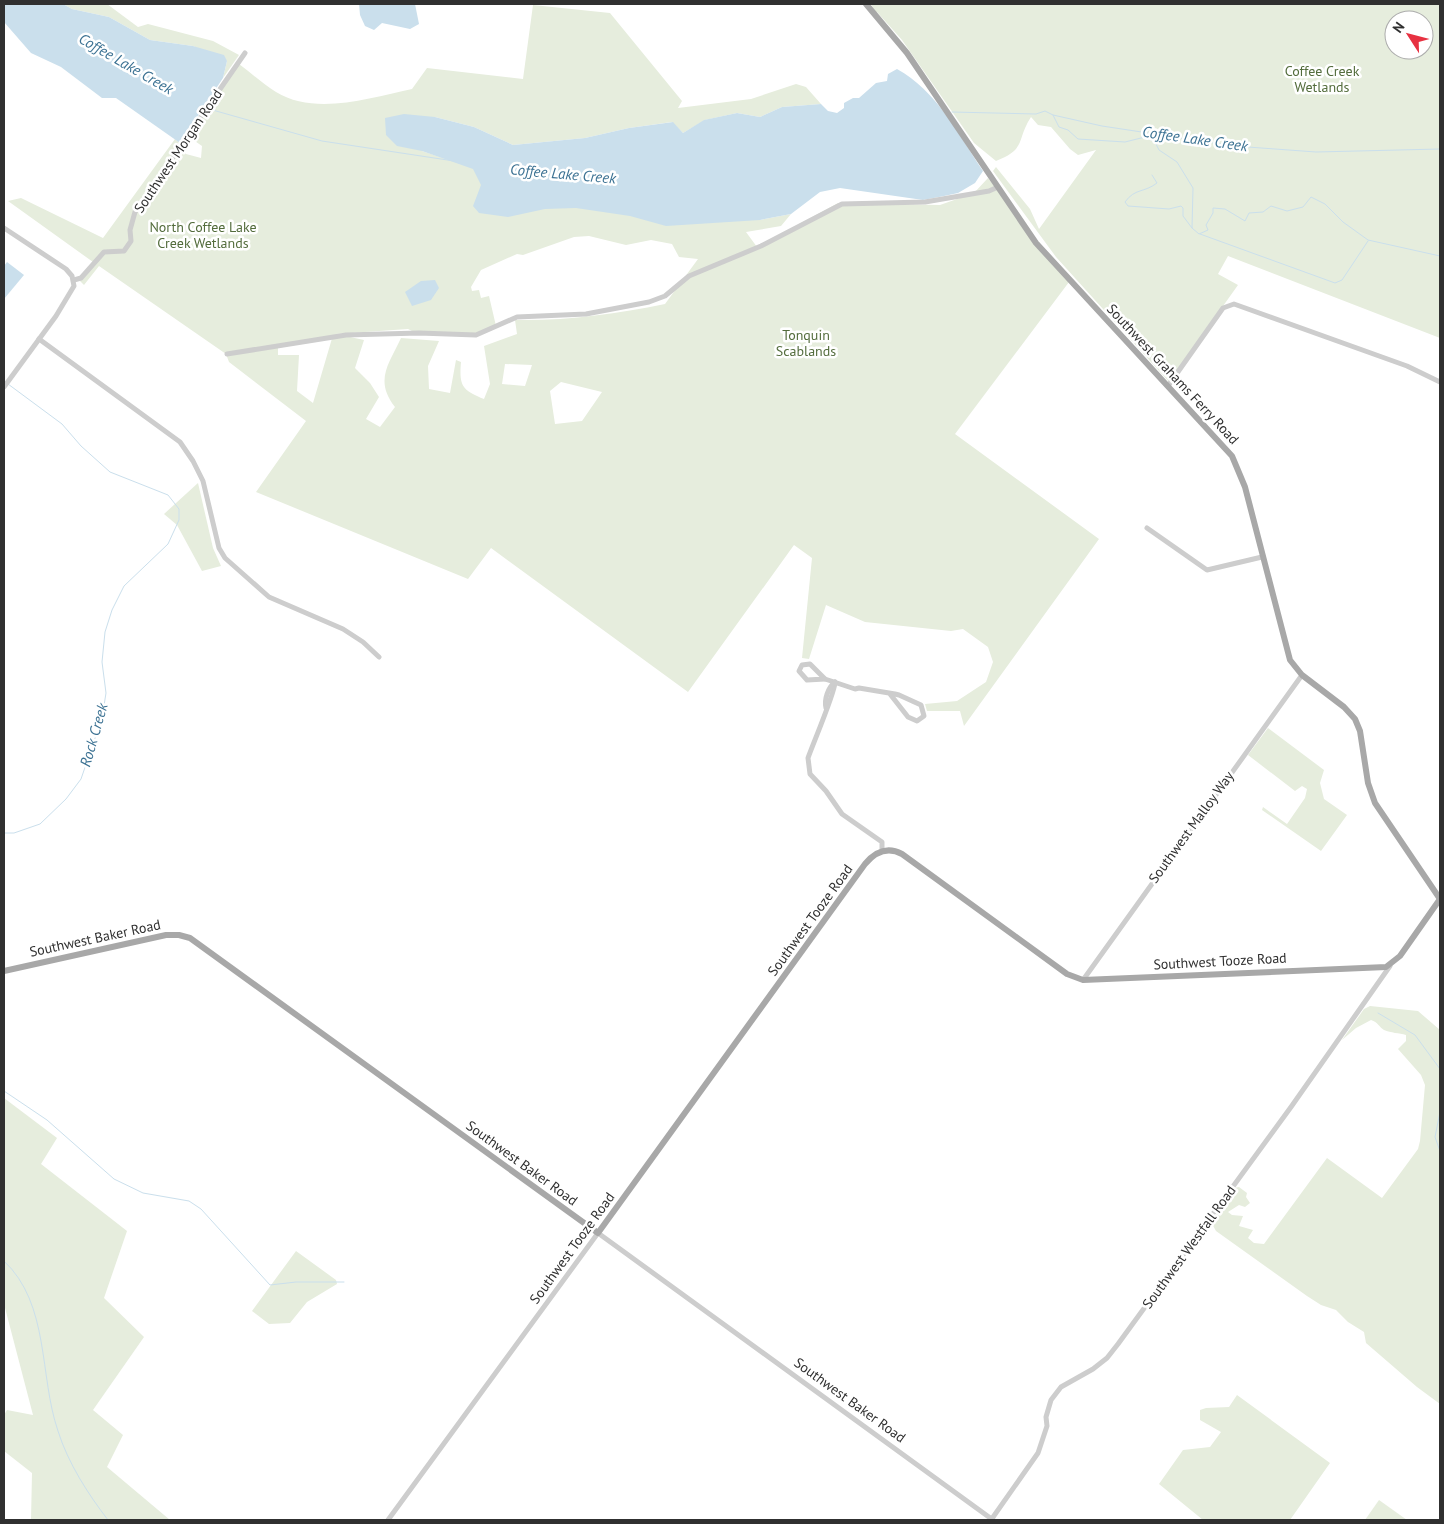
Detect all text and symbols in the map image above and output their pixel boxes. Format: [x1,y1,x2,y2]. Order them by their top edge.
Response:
north arrow [1384,10,1434,60]
text: N [1388,18,1408,36]
water label: Coffee Lake Creek [76,29,178,99]
park label: Coffee Creek Wetlands [1285,62,1360,96]
street label: Southwest Morgan Road [130,86,226,216]
water label: Coffee Lake Creek [1141,122,1250,155]
water label: Coffee Lake Creek [509,159,618,188]
park label: North Coffee Lake Creek Wetlands [149,218,257,252]
street label: Southwest Grahams Ferry Road [1103,300,1243,448]
park label: Tonquin Scablands [776,326,836,360]
water label: Rock Creek [75,700,112,769]
street label: Southwest Malloy Way [1144,767,1238,887]
street label: Southwest Tooze Road [764,861,856,979]
street label: Southwest Baker Road [28,915,162,961]
street label: Southwest Tooze Road [1153,949,1287,973]
street label: Southwest Baker Road [463,1117,581,1209]
street label: Southwest Westfall Road [1138,1182,1240,1312]
street label: Southwest Tooze Road [526,1189,618,1307]
street label: Southwest Baker Road [791,1354,909,1446]

